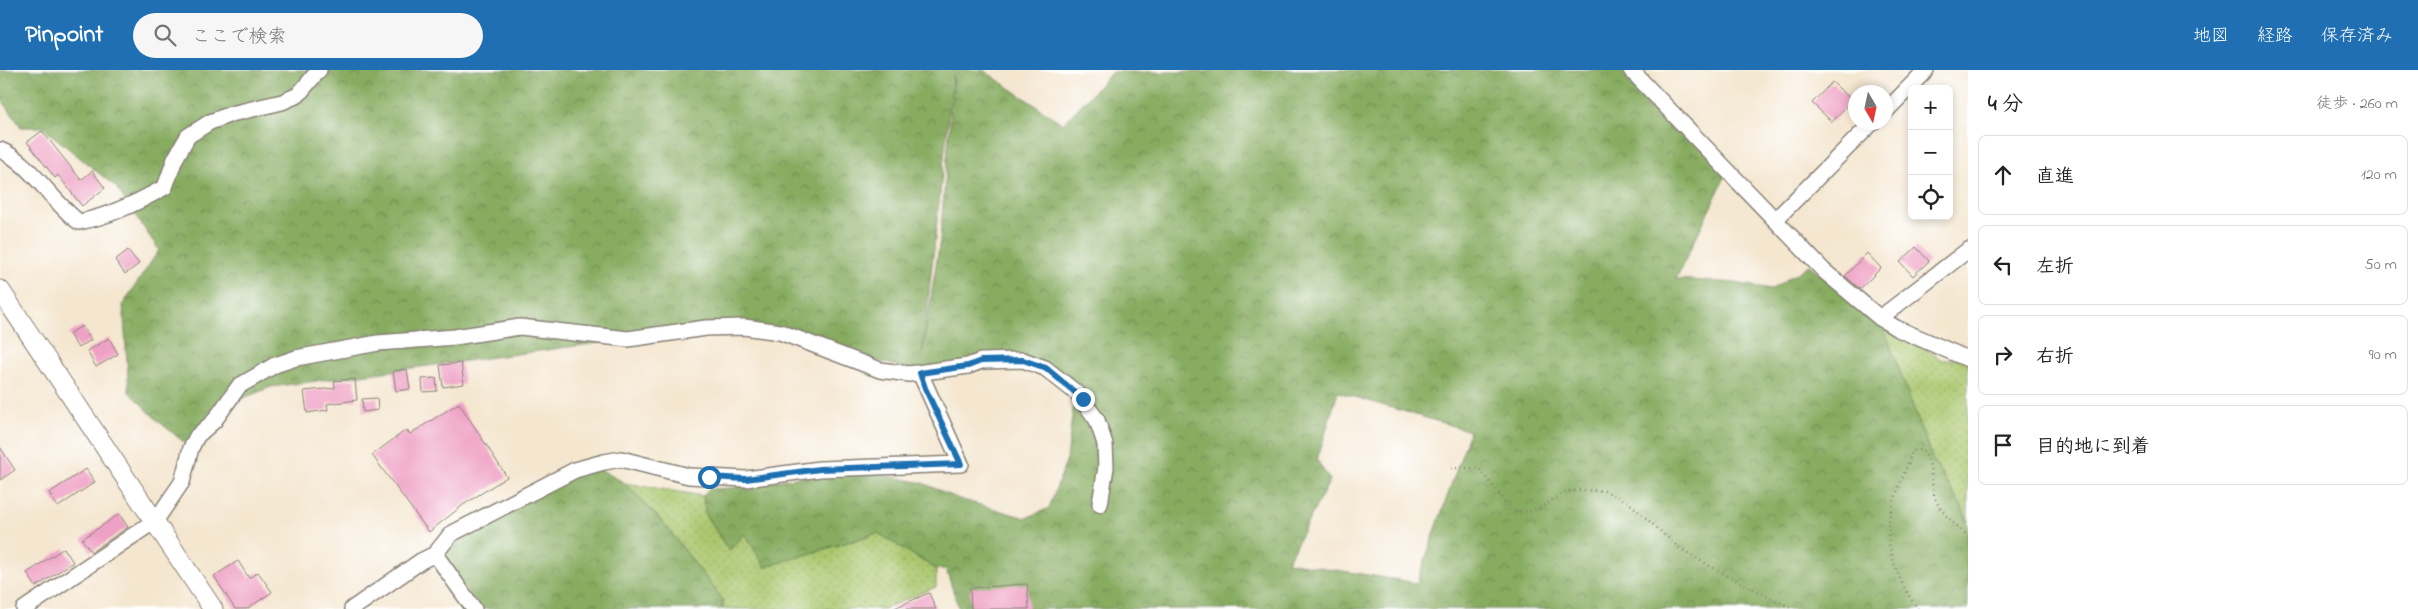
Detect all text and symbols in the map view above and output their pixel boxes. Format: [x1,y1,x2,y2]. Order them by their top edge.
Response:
search box [133,13,483,58]
text: Pinpoint [25,18,103,53]
icon: search [151,21,179,49]
text: ここで検索 [191,24,286,51]
text: 地図 [2193,24,2229,50]
text: 経路 [2257,24,2293,50]
text: 保存済み [2321,24,2393,50]
north arrow [1848,85,1893,130]
map controls [1908,85,1953,220]
button: + [1908,85,1953,130]
text: 4 分 [1988,90,2023,120]
text: 徒歩 · 260 m [2316,92,2398,116]
button: − [1908,130,1953,175]
icon: ahead [1989,161,2017,189]
text: 120 m [2361,163,2397,187]
text: 直進 [2036,164,2074,191]
button: locate [1908,175,1953,220]
icon: left [1989,251,2017,279]
text: 50 m [2365,253,2397,277]
text: 左折 [2036,254,2074,281]
icon: right [1989,341,2017,369]
text: 90 m [2369,343,2397,367]
text: 右折 [2036,344,2074,371]
route end [1072,388,1095,411]
icon: arrive [1989,431,2017,459]
text: 目的地に到着 [2036,434,2150,461]
route start [698,466,721,489]

